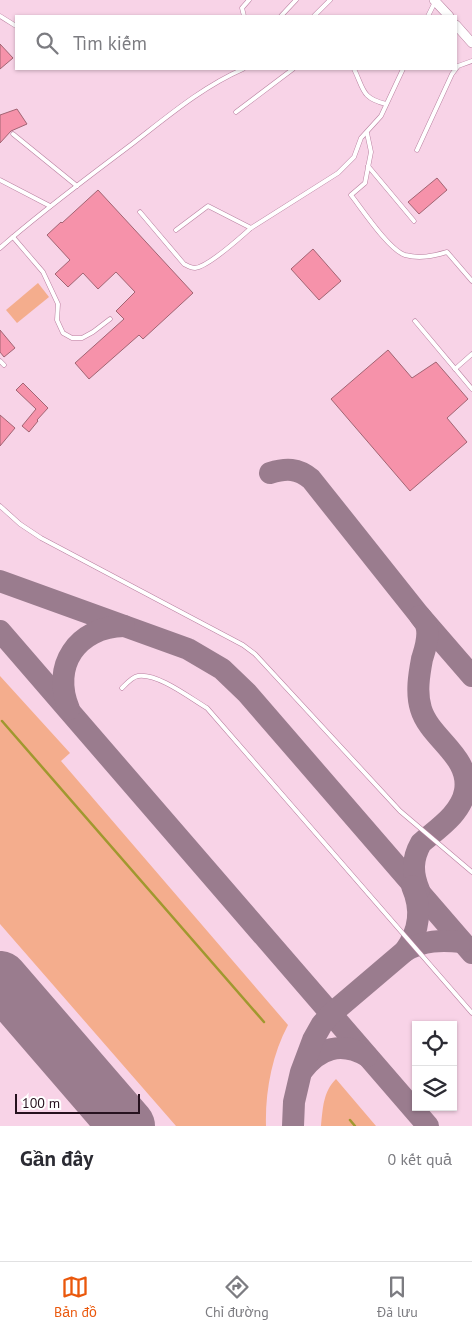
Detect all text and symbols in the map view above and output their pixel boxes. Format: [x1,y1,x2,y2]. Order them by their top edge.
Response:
search box [15,15,457,70]
icon: search [33,29,61,57]
text: Tìm kiếm [73,31,147,55]
map controls [412,1021,457,1111]
button: locate [412,1021,457,1066]
button: layers [412,1066,457,1111]
scale bar [15,1091,140,1114]
text: 100 m [22,1094,60,1112]
text: Gần đây [20,1145,93,1172]
text: 0 kết quả [388,1149,452,1169]
tab: Bản đồ [54,1273,97,1321]
tab: Chỉ đường [205,1273,269,1321]
tab: Đã lưu [377,1273,418,1321]

